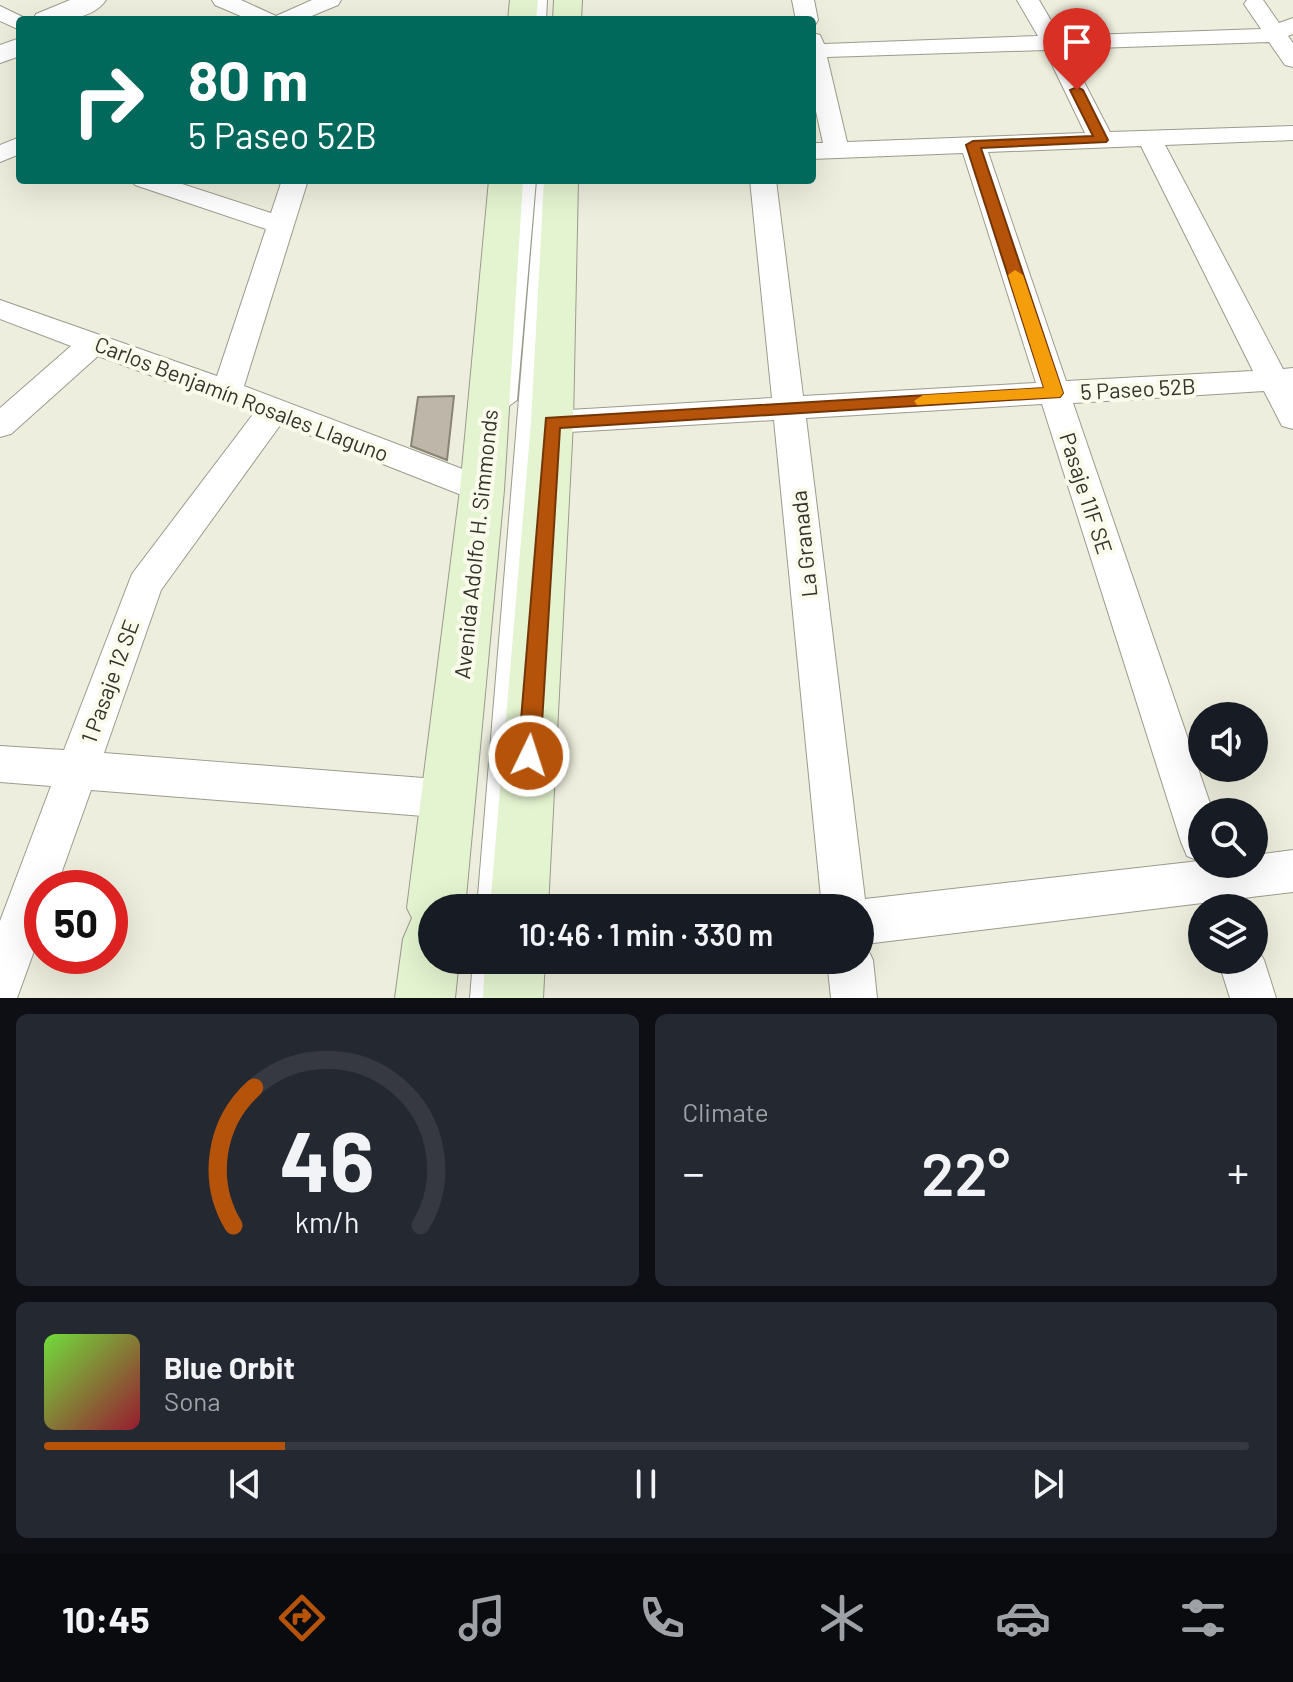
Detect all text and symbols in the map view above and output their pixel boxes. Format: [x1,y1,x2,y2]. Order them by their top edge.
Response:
pin [1043,8,1111,90]
icon: arrive [1055,20,1099,64]
text: 80 m [188,45,308,112]
icon: right [56,48,160,152]
text: 5 Paseo 52B [188,113,377,156]
street label: Carlos Benjamín Rosales Llaguno [91,330,393,466]
street label: 5 Paseo 52B [1080,372,1196,404]
street label: Avenida Adolfo H. Simmonds [448,408,502,680]
street label: Pasaje 11F SE [1055,429,1119,557]
street label: La Granada [784,489,822,599]
street label: 1 Pasaje 12 SE [75,616,143,746]
map controls [1188,702,1268,974]
button: sound [1188,702,1268,782]
position arrow [487,714,571,798]
button: search [1188,798,1268,878]
speed limit sign: 50 [24,870,128,974]
button: layers [1188,894,1268,974]
text: 10:46 · 1 min · 330 m [519,916,773,952]
text: Climate [683,1096,769,1127]
text: 46 [280,1109,375,1209]
text: 22° [921,1136,1010,1208]
text: − [683,1145,705,1198]
text: + [1227,1145,1249,1198]
text: km/h [295,1204,360,1239]
text: Blue Orbit [164,1349,295,1385]
text: Sona [164,1385,221,1416]
icon: previous [223,1462,267,1506]
icon: pause [624,1462,668,1506]
icon: next [1026,1462,1070,1506]
icon: directions [274,1590,330,1646]
icon: music [454,1590,510,1646]
icon: phone [634,1590,690,1646]
icon: climate [814,1590,870,1646]
icon: car [995,1590,1051,1646]
icon: filters [1175,1590,1231,1646]
text: 10:45 [62,1597,150,1640]

